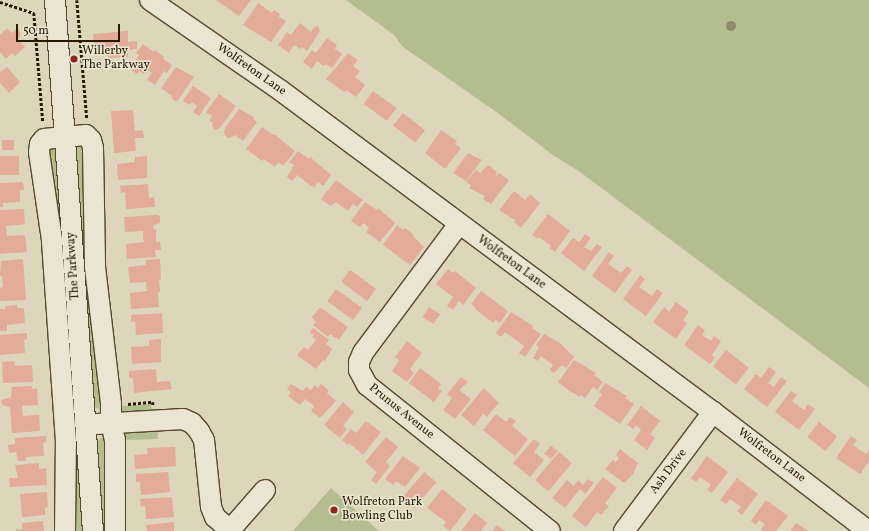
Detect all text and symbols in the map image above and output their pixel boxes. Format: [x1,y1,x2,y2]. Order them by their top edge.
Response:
scale bar [18,16,122,42]
text: 50 m [23,23,49,39]
street label: Wolfreton Lane [214,41,288,99]
place label: Willerby The Parkway [82,45,150,73]
marker: Willerby The Parkway [69,54,79,64]
street label: The Parkway [64,232,84,300]
street label: Wolfreton Lane [474,233,548,293]
street label: Prunus Avenue [366,381,436,443]
street label: Wolfreton Lane [734,426,808,486]
street label: Ash Drive [647,447,691,497]
place label: Wolfreton Park Bowling Club [342,496,422,524]
marker: Wolfreton Park Bowling Club [329,505,339,515]

